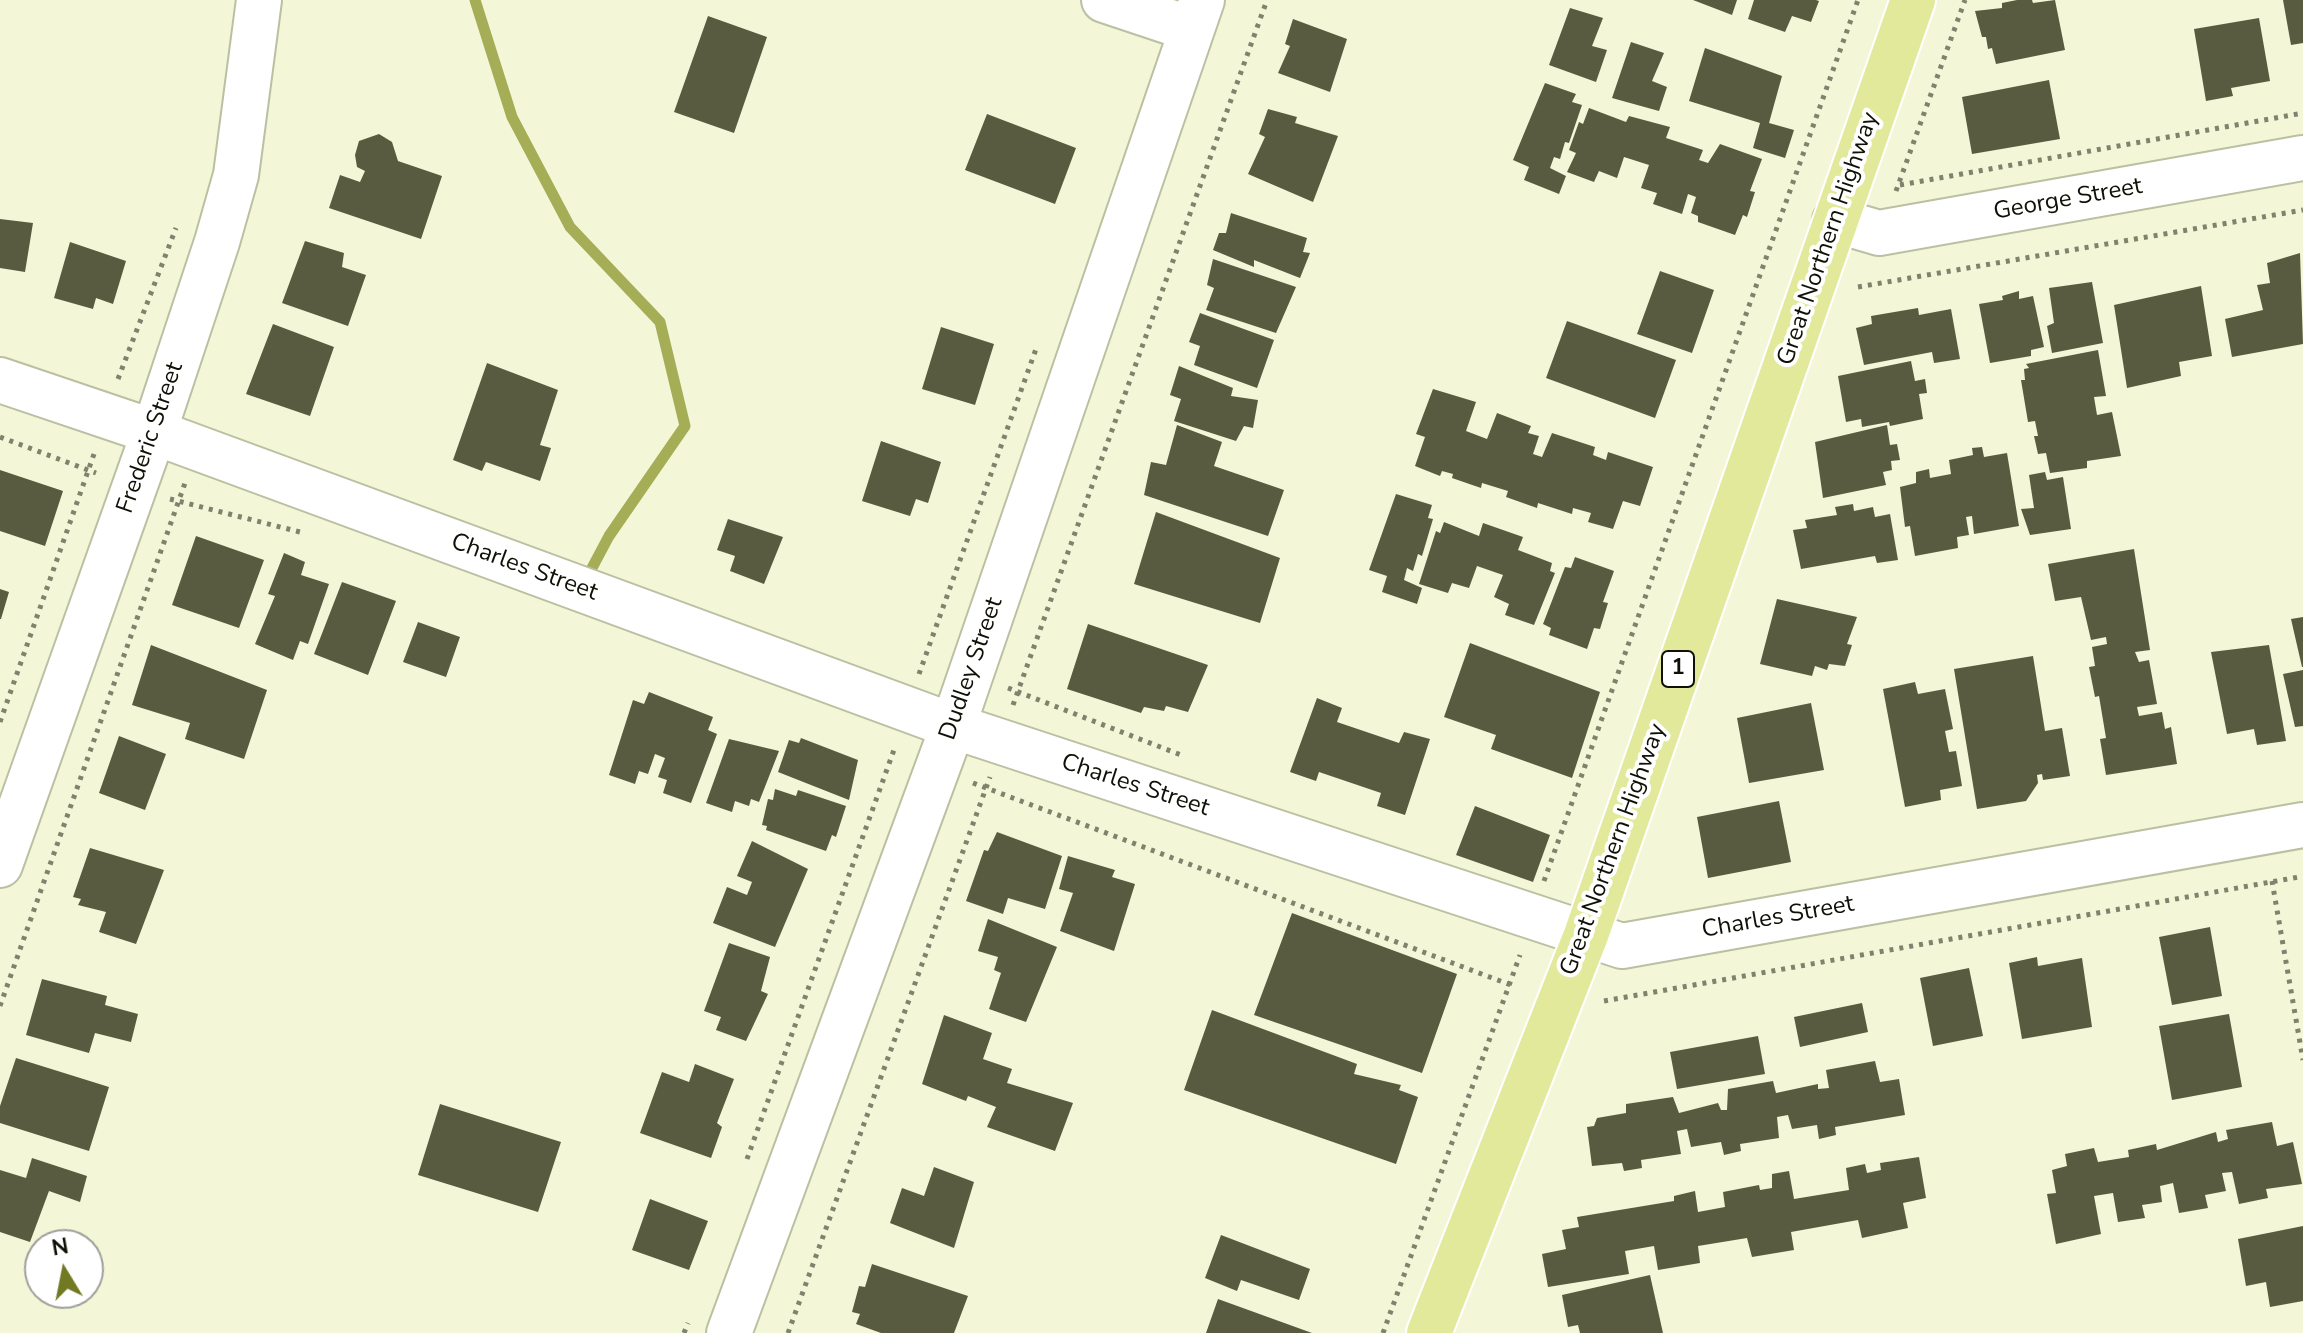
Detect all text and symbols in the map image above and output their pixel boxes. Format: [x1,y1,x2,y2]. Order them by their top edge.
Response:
street label: Great Northern Highway [1772,109,1886,369]
street label: George Street [1991,173,2145,227]
street label: Frederic Street [112,359,190,517]
street label: Charles Street [447,528,601,608]
street label: Dudley Street [934,594,1010,744]
road number: 1 [1662,651,1694,687]
street label: Great Northern Highway [1555,720,1673,980]
street label: Charles Street [1057,749,1213,823]
street label: Charles Street [1700,890,1856,946]
north arrow [24,1229,104,1309]
text: N [49,1231,71,1264]

